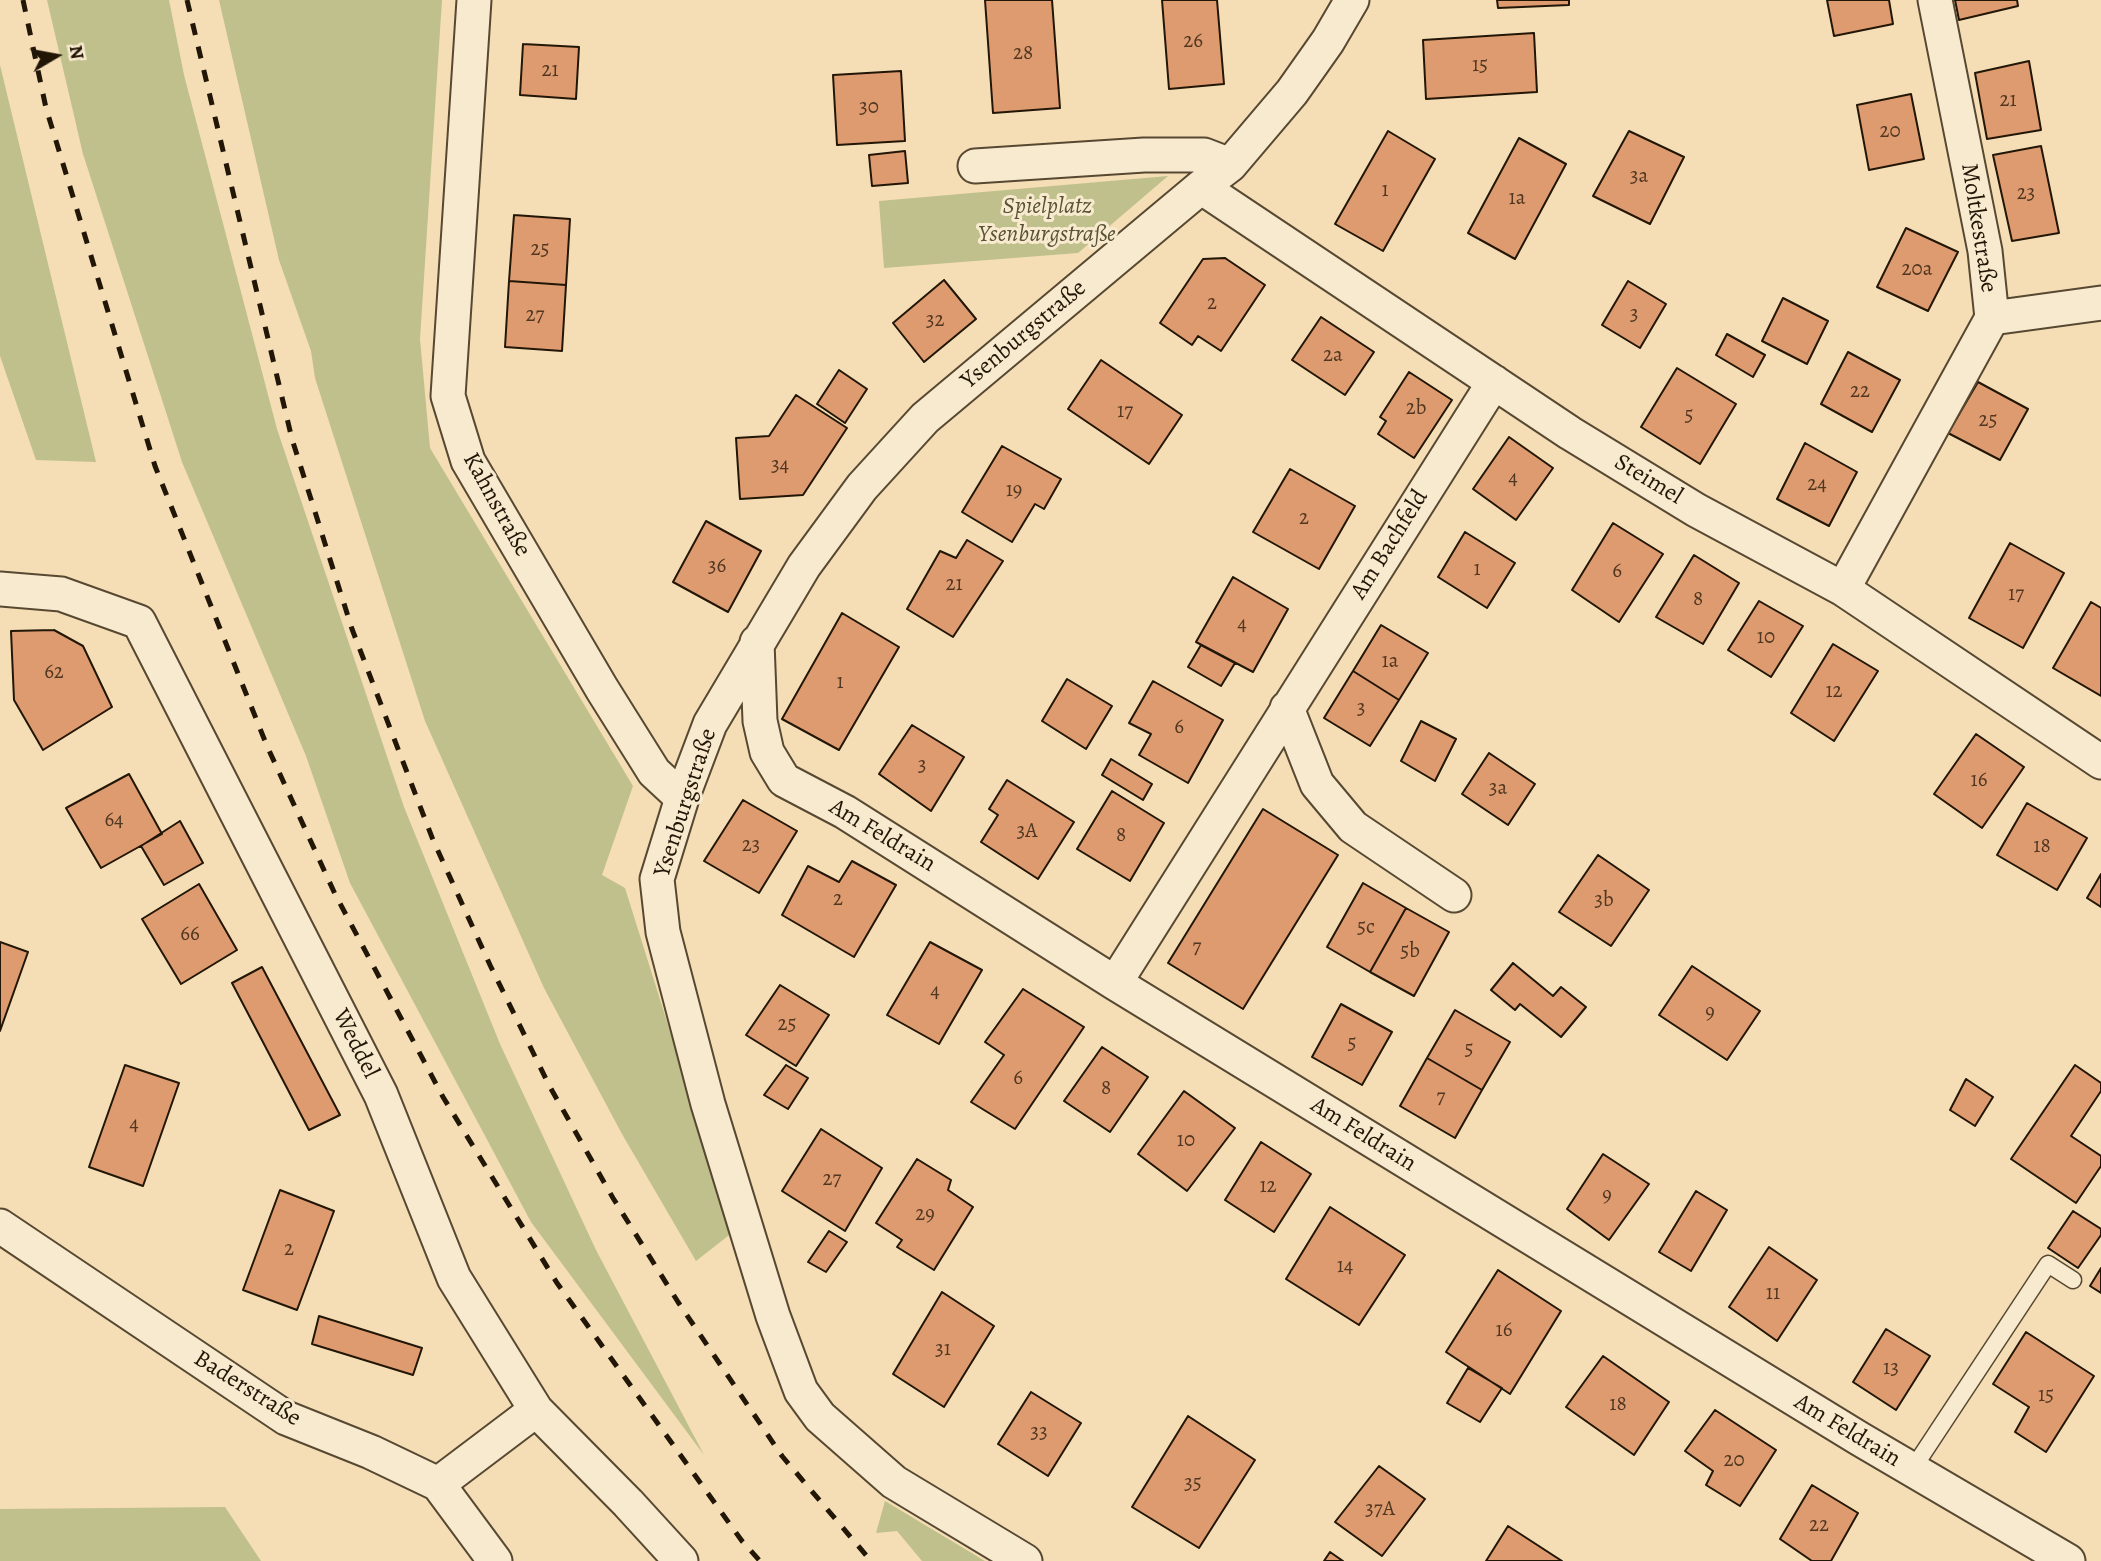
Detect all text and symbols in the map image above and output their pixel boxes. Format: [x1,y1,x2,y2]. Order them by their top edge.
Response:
north arrow [21,21,91,91]
house number: 26 [1183,29,1203,55]
house number: 28 [1013,41,1033,67]
text: N [63,43,91,61]
house number: 15 [1472,53,1488,79]
house number: 21 [541,58,559,84]
house number: 21 [1999,88,2017,114]
house number: 30 [859,95,879,121]
house number: 20 [1879,119,1901,145]
street label: Moltkestraße [1954,161,2002,295]
house number: 3a [1630,164,1648,190]
house number: 1 [1381,178,1389,204]
house number: 23 [2017,181,2035,207]
house number: 1a [1509,186,1525,212]
park label: Spielplatz Ysenburgstraße [978,193,1116,249]
house number: 25 [530,237,550,263]
house number: 20a [1902,257,1932,283]
street label: Ysenburgstraße [956,274,1092,396]
house number: 2 [1207,291,1217,317]
house number: 3 [1630,302,1638,328]
house number: 27 [526,303,544,329]
house number: 32 [926,308,944,334]
house number: 2a [1323,343,1343,369]
house number: 22 [1850,379,1870,405]
house number: 2b [1406,396,1426,422]
house number: 17 [1117,399,1133,425]
house number: 5 [1684,403,1694,429]
house number: 25 [1978,408,1998,434]
street label: Kahnstraße [456,448,536,562]
street label: Steimel [1609,448,1687,512]
house number: 34 [771,453,789,479]
house number: 4 [1508,466,1518,492]
house number: 24 [1807,472,1827,498]
house number: 19 [1006,478,1022,504]
street label: Am Bachfeld [1345,485,1435,605]
house number: 2 [1299,506,1309,532]
house number: 36 [708,554,726,580]
house number: 1 [1473,557,1481,583]
house number: 6 [1612,559,1622,585]
house number: 21 [945,572,963,598]
house number: 17 [2008,582,2024,608]
house number: 8 [1693,587,1703,613]
house number: 4 [1237,612,1247,638]
house number: 10 [1757,625,1775,651]
house number: 1a [1382,649,1398,675]
house number: 62 [44,660,64,686]
house number: 1 [836,670,844,696]
house number: 12 [1825,679,1843,705]
house number: 3 [1357,696,1365,722]
house number: 6 [1174,715,1184,741]
street label: Ysenburgstraße [648,725,724,881]
house number: 3 [918,753,926,779]
house number: 16 [1971,768,1987,794]
house number: 3a [1489,776,1507,802]
street label: Am Feldrain [824,793,940,879]
house number: 64 [104,808,124,834]
house number: 3A [1017,819,1037,845]
house number: 8 [1116,823,1126,849]
house number: 23 [742,833,760,859]
house number: 18 [2033,834,2051,860]
house number: 2 [833,887,843,913]
house number: 3b [1594,888,1614,914]
house number: 5c [1357,915,1375,941]
house number: 66 [180,922,200,948]
house number: 7 [1193,935,1201,961]
house number: 5b [1400,939,1420,965]
house number: 4 [930,979,940,1005]
house number: 9 [1705,1000,1715,1026]
street label: Weddel [325,1005,385,1083]
house number: 25 [777,1012,797,1038]
house number: 5 [1347,1031,1357,1057]
house number: 5 [1464,1037,1474,1063]
house number: 6 [1013,1066,1023,1092]
house number: 8 [1101,1076,1111,1102]
house number: 7 [1437,1085,1445,1111]
street label: Am Feldrain [1305,1091,1421,1179]
house number: 4 [129,1112,139,1138]
house number: 10 [1177,1128,1195,1154]
house number: 27 [823,1167,841,1193]
house number: 12 [1259,1174,1277,1200]
house number: 9 [1602,1183,1612,1209]
house number: 29 [915,1202,935,1228]
house number: 2 [284,1237,294,1263]
house number: 14 [1337,1254,1353,1280]
house number: 11 [1766,1281,1780,1307]
house number: 16 [1496,1318,1512,1344]
house number: 31 [935,1337,951,1363]
street label: Baderstraße [188,1345,306,1433]
house number: 13 [1883,1356,1899,1382]
house number: 15 [2038,1383,2054,1409]
street label: Am Feldrain [1789,1388,1905,1474]
house number: 18 [1609,1392,1627,1418]
house number: 33 [1030,1420,1048,1446]
house number: 20 [1723,1448,1745,1474]
house number: 35 [1184,1471,1202,1497]
house number: 37A [1365,1497,1395,1523]
house number: 22 [1809,1513,1829,1539]

